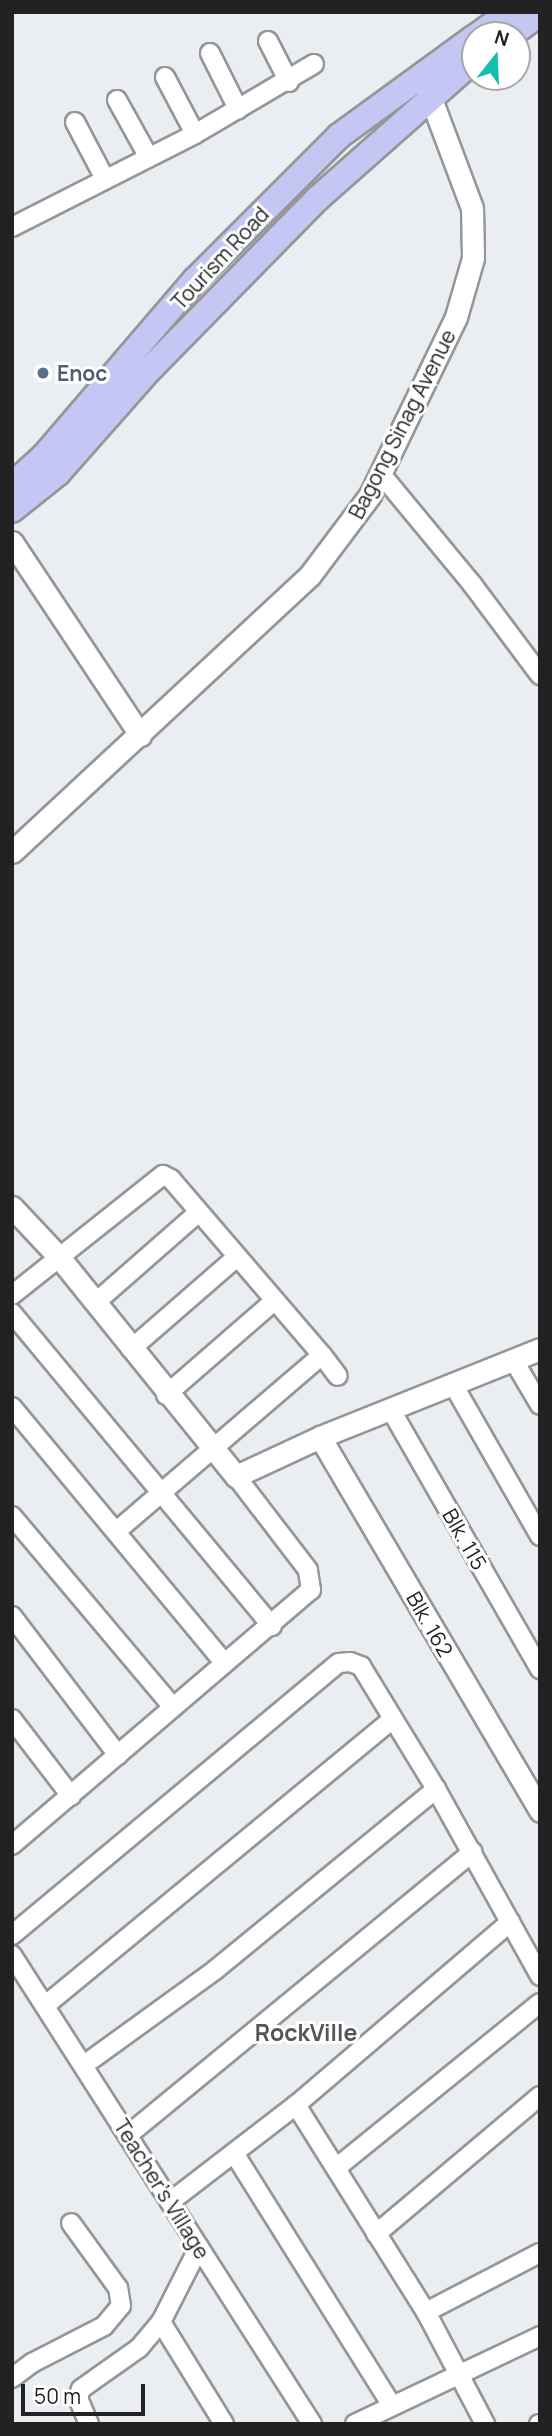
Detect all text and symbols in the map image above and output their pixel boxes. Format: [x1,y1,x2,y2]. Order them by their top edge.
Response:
north arrow [461,21,531,91]
text: N [491,23,512,52]
street label: Tourism Road [166,201,274,315]
street label: Bagong Sinag Avenue [343,325,461,523]
place label: Enoc [57,360,107,386]
marker: Enoc [35,365,51,381]
street label: Blk. 115 [438,1504,492,1574]
street label: Blk. 162 [401,1587,459,1661]
district label: RockVille [255,2018,357,2046]
street label: Teacher's Village [109,2115,215,2263]
scale bar [24,2370,149,2414]
text: 50 m [34,2382,81,2410]

